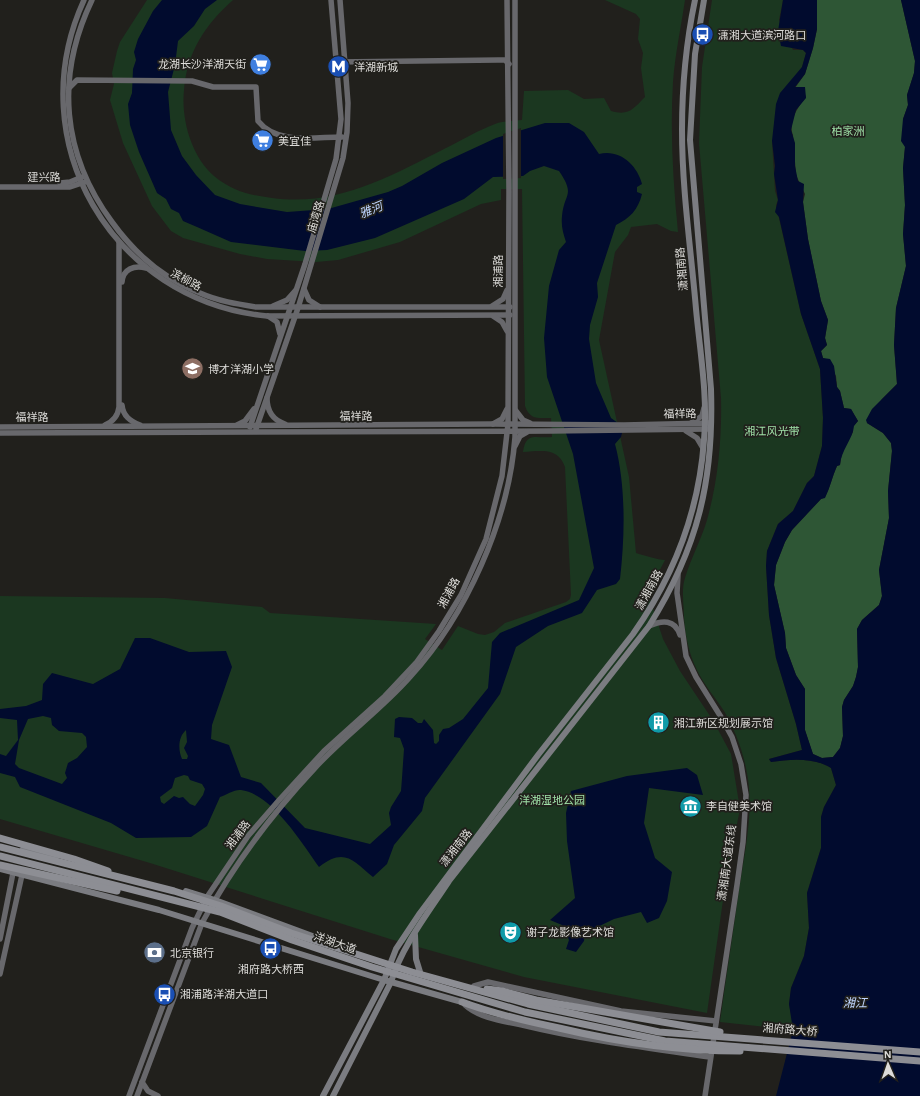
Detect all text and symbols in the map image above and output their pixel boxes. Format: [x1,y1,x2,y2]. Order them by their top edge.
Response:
bus stop icon: 潇湘大道滨河路口 [690,22,716,48]
place label: 潇湘大道滨河路口 [718,29,806,41]
supermarket icon: 龙湖长沙洋湖天街 [248,51,274,77]
metro station icon: 洋湖新城 [325,54,351,80]
place label: 龙湖长沙洋湖天街 [158,58,246,70]
place label: 洋湖新城 [354,61,398,73]
park label: 柏家洲 [832,125,865,137]
supermarket icon: 美宜佳 [249,128,275,154]
place label: 美宜佳 [278,135,311,147]
street label: 建兴路 [28,171,61,183]
water label: 雅河 [357,198,386,220]
street label: 庙湾路 [305,199,326,234]
street label: 潇湘南路 [674,247,689,291]
street label: 湘浦路 [492,255,504,288]
street label: 滨柳路 [169,267,204,293]
school or university icon: 博才洋湖小学 [180,356,206,382]
place label: 博才洋湖小学 [208,363,274,375]
street label: 福祥路 [663,407,697,420]
street label: 福祥路 [340,410,373,422]
street label: 福祥路 [16,411,49,423]
park label: 湘江风光带 [745,425,800,437]
street label: 潇湘南路 [633,568,664,612]
street label: 湘浦路 [436,575,462,610]
building icon: 湘江新区规划展示馆 [646,710,672,736]
place label: 湘江新区规划展示馆 [674,717,773,729]
museum icon: 李自健美术馆 [677,793,703,819]
park label: 洋湖湿地公园 [519,794,585,806]
place label: 李自健美术馆 [706,800,772,812]
street label: 湘浦路 [223,818,252,851]
street label: 潇湘南大道东线 [715,824,738,902]
street label: 潇湘南路 [437,827,474,869]
theatre icon: 谢子龙影像艺术馆 [498,919,524,945]
place label: 谢子龙影像艺术馆 [526,926,614,938]
street label: 洋湖大道 [312,930,358,955]
bus stop icon: 湘府路大桥西 [258,936,284,962]
bank icon: 北京银行 [142,940,168,966]
place label: 北京银行 [170,947,214,959]
place label: 湘府路大桥西 [238,963,304,975]
bus stop icon: 湘浦路洋湖大道口 [151,981,177,1007]
place label: 湘浦路洋湖大道口 [180,988,268,1000]
water label: 湘江 [843,996,869,1009]
street label: 湘府路大桥 [762,1022,818,1037]
north arrow [868,1044,908,1084]
text: N [884,1049,892,1060]

